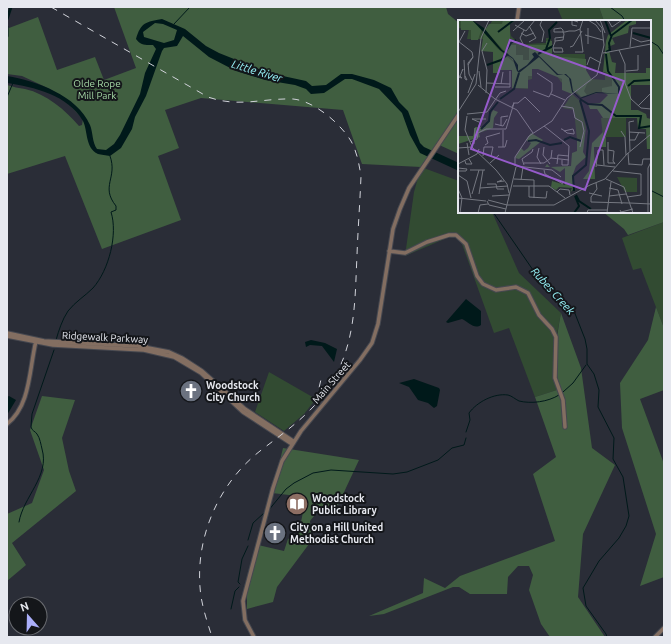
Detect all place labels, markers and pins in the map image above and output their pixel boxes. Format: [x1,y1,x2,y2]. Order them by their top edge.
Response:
church icon: Woodstock City Church [178,378,204,404]
place label: Woodstock City Church [206,380,260,403]
library icon: Woodstock Public Library [284,491,310,517]
place label: Woodstock Public Library [312,493,377,516]
church icon: City on a Hill United Methodist Church [262,520,288,546]
place label: City on a Hill United Methodist Church [290,522,383,545]

